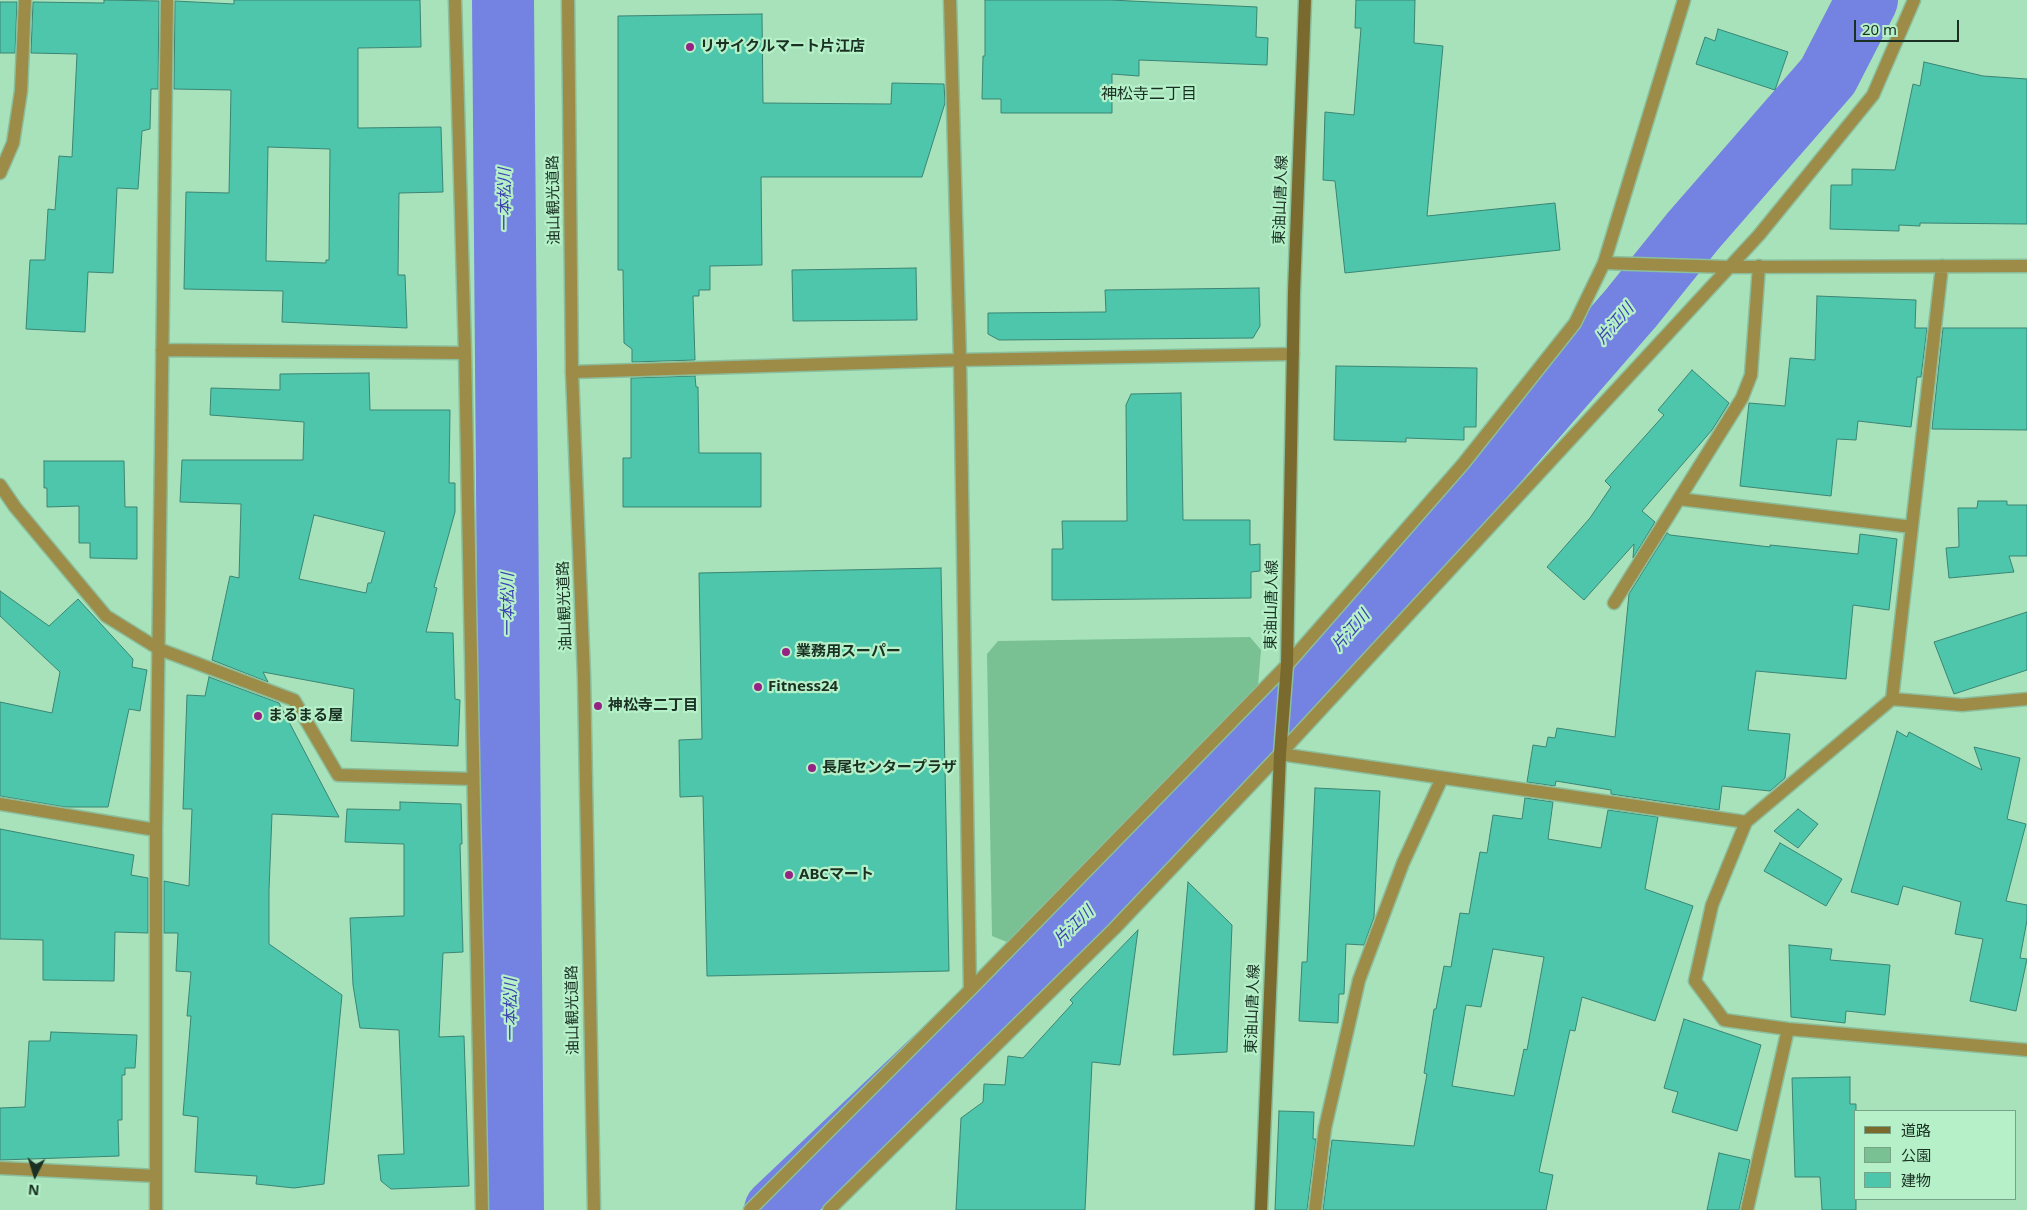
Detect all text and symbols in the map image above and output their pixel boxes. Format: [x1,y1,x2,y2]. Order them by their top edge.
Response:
scale bar [1857,10,1962,42]
text: 20 m [1862,19,1897,39]
place label: リサイクルマート片江店 [700,38,865,56]
marker: リサイクルマート片江店 [684,41,696,53]
district label: 神松寺二丁目 [1101,84,1197,104]
street label: 油山観光道路 [544,155,564,245]
street label: 東油山唐人線 [1270,155,1292,245]
water label: 一本松川 [495,168,515,232]
water label: 片江川 [1592,300,1638,348]
street label: 東油山唐人線 [1262,560,1282,650]
street label: 油山観光道路 [554,561,576,651]
water label: 一本松川 [498,573,518,637]
water label: 片江川 [1328,607,1374,655]
place label: 業務用スーパー [796,643,901,661]
marker: 業務用スーパー [780,646,792,658]
place label: Fitness24 [768,678,838,696]
marker: Fitness24 [752,681,764,693]
place label: 神松寺二丁目 [608,697,698,715]
marker: 神松寺二丁目 [592,700,604,712]
place label: まるまる屋 [268,707,343,725]
marker: まるまる屋 [252,710,264,722]
place label: 長尾センタープラザ [822,759,957,777]
marker: 長尾センタープラザ [806,762,818,774]
place label: ABCマート [799,866,874,884]
marker: ABCマート [783,869,795,881]
water label: 片江川 [1050,902,1098,950]
street label: 東油山唐人線 [1242,964,1264,1054]
street label: 油山観光道路 [563,965,583,1055]
water label: 一本松川 [501,978,521,1042]
legend [1854,1110,2017,1200]
text: 道路 [1901,1120,1931,1140]
text: 公園 [1901,1145,1931,1165]
north arrow [10,1150,60,1200]
text: 建物 [1901,1170,1931,1190]
text: N [27,1180,40,1200]

